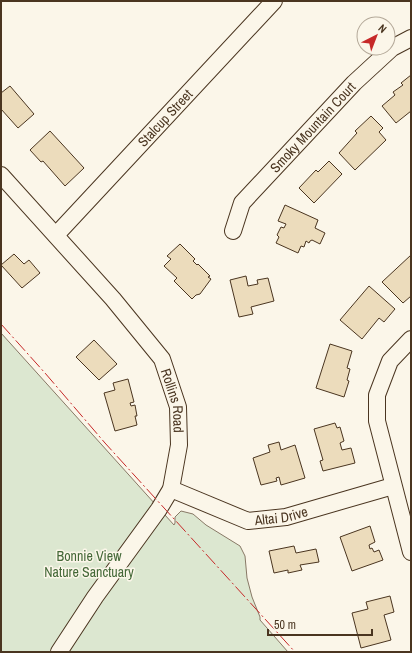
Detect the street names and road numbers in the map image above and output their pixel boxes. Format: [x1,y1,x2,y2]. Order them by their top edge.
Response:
street label: Smoky Mountain Court [266,78,359,176]
street label: Stalcup Street [134,85,196,150]
street label: Rollins Road [157,366,188,433]
street label: Altai Drive [253,502,310,529]

